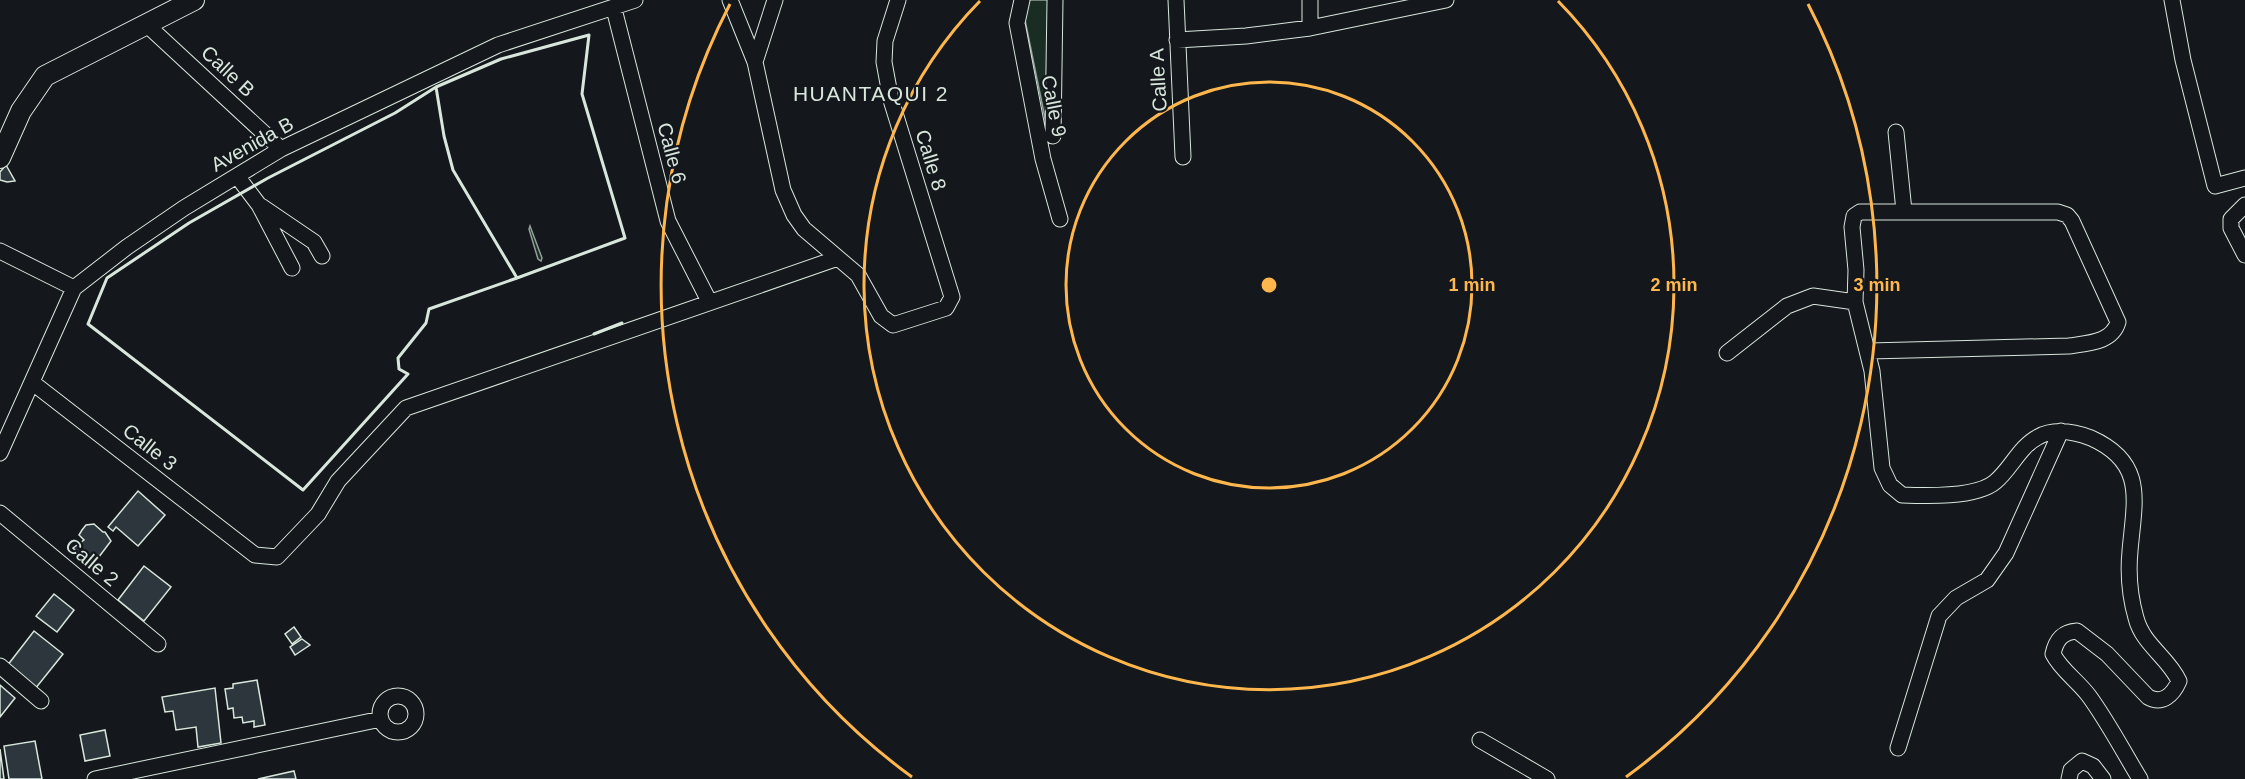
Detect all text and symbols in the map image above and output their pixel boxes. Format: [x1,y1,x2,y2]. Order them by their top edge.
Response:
street label: Calle B [197,41,259,101]
street label: Calle A [1145,47,1171,112]
street label: Calle 9 [1037,73,1071,139]
district label: HUANTAQUI 2 [793,82,949,105]
street label: Avenida B [207,112,297,176]
street label: Calle 6 [653,120,691,186]
street label: Calle 8 [911,127,951,193]
centre of rings [1259,275,1279,295]
text: 1 min [1448,275,1496,295]
text: 2 min [1650,275,1698,295]
text: 3 min [1853,275,1901,295]
street label: Calle 3 [119,419,181,475]
street label: Calle 2 [61,534,123,590]

